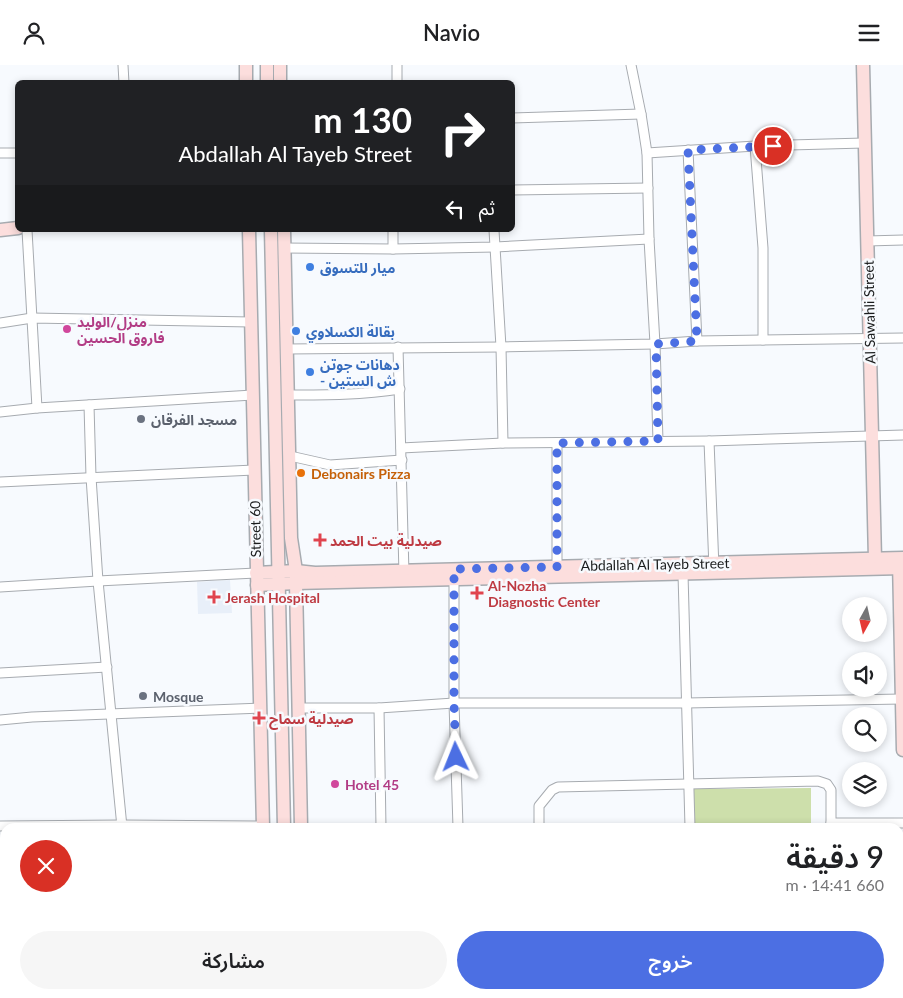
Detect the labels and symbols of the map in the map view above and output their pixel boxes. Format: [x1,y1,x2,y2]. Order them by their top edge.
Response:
pin [752,125,794,167]
place label: ميار للتسوق [320,259,395,277]
street label: Al Sawahli Street [860,260,878,364]
marker: ميار للتسوق [304,261,316,273]
place label: منزل/الوليد فاروق الحسين [77,313,165,347]
marker: منزل/الوليد فاروق الحسين [61,323,73,335]
place label: بقالة الكسلاوي [306,323,395,343]
marker: بقالة الكسلاوي [290,325,302,337]
place label: دهانات جوتن - ش الستين [320,356,400,389]
marker: دهانات جوتن - ش الستين [304,366,316,378]
place label: مسجد الفرقان [151,411,237,429]
marker: مسجد الفرقان [135,413,147,425]
place label: Debonairs Pizza [311,465,411,482]
marker: Debonairs Pizza [295,467,307,479]
street label: Street 60 [246,501,264,557]
place label: صيدلية بيت الحمد [330,532,442,549]
marker: صيدلية بيت الحمد [314,534,326,546]
street label: Abdallah Al Tayeb Street [581,554,729,574]
place label: Al-Nozha Diagnostic Center [487,577,601,610]
marker: Al-Nozha Diagnostic Center [470,586,484,600]
place label: Jerash Hospital [225,589,320,606]
marker: Jerash Hospital [207,590,221,604]
north arrow [842,597,888,643]
place label: Mosque [153,688,204,705]
marker: Mosque [137,690,149,702]
place label: صيدلية سماح [269,710,354,730]
marker: صيدلية سماح [253,712,265,724]
position arrow [429,730,481,782]
place label: Hotel 45 [345,776,399,793]
marker: Hotel 45 [329,778,341,790]

